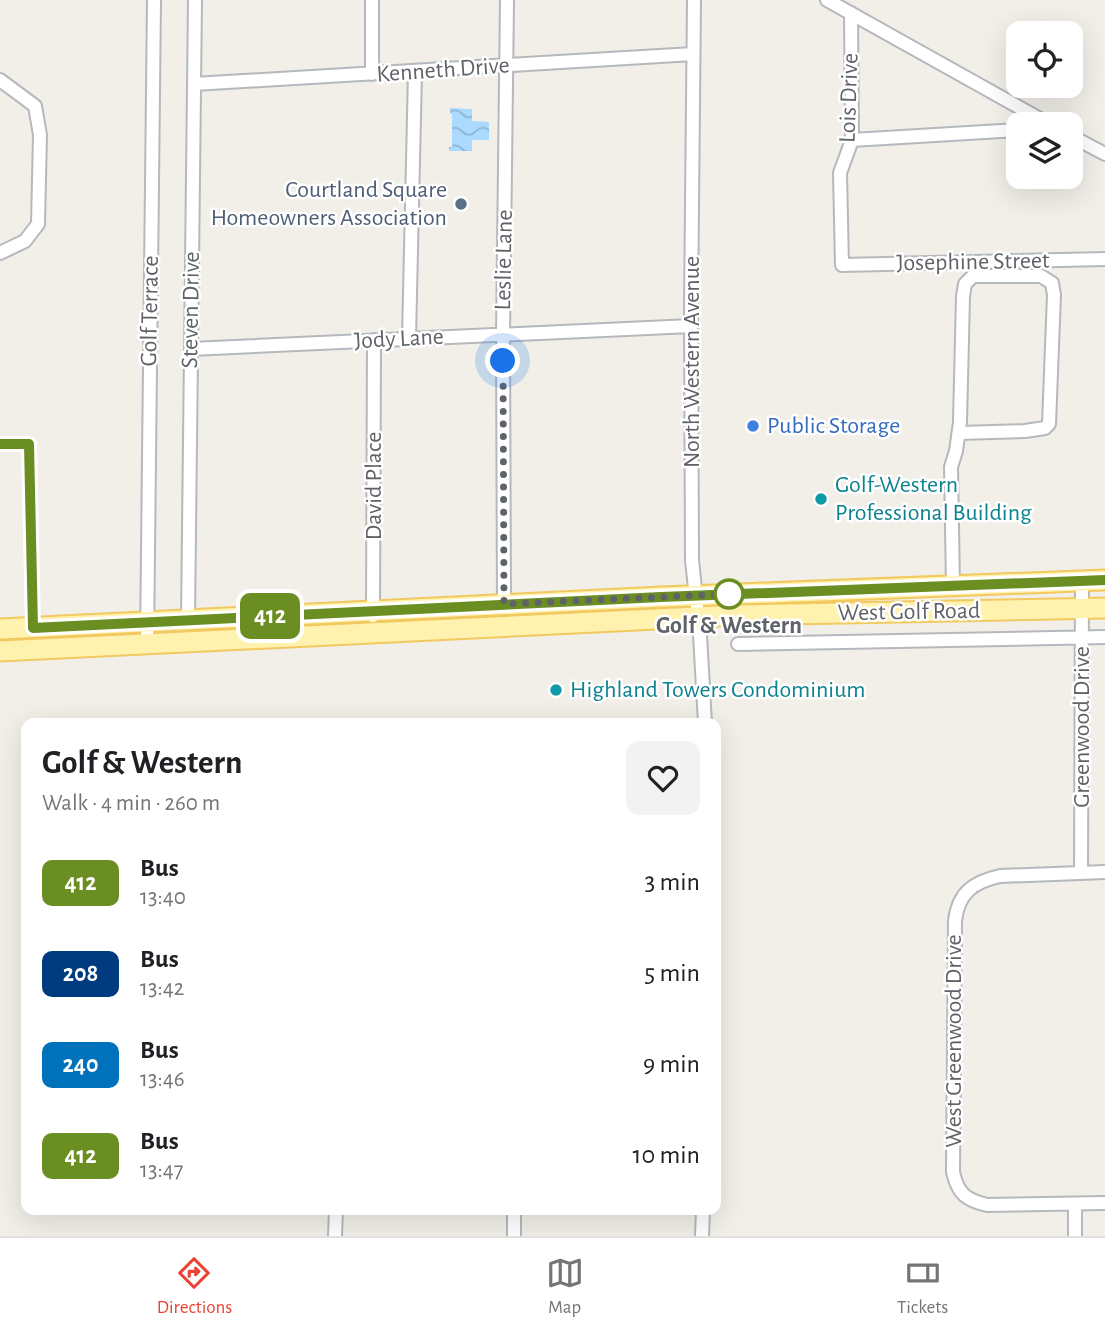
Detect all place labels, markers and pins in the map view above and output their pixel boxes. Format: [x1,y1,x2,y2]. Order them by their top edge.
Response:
place label: Courtland Square Homeowners Association [211,178,447,230]
marker: Courtland Square Homeowners Association [453,196,469,212]
place label: Public Storage [767,414,900,438]
marker: Public Storage [745,418,761,434]
place label: Golf-Western Professional Building [835,473,1032,525]
marker: Golf-Western Professional Building [813,491,829,507]
marker: Golf & Western [714,579,744,609]
place label: Golf & Western [656,614,802,638]
place label: Highland Towers Condominium [570,678,865,702]
marker: Highland Towers Condominium [548,682,564,698]

